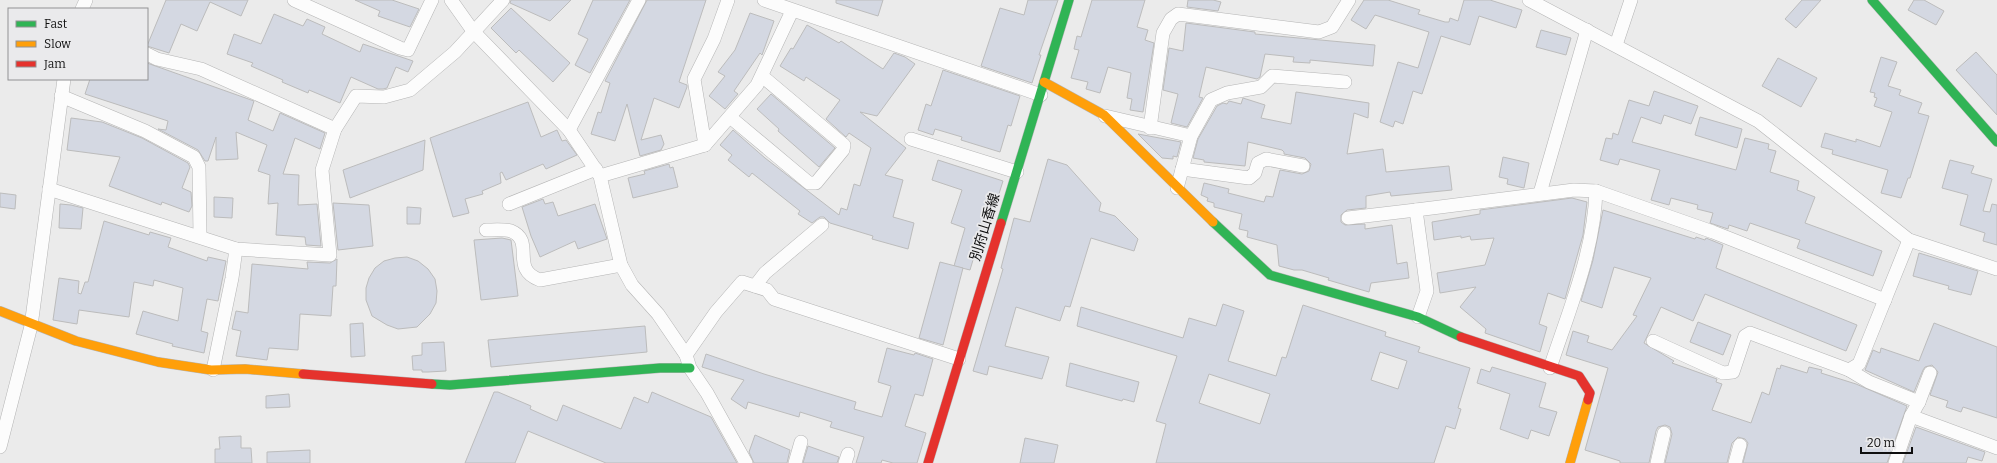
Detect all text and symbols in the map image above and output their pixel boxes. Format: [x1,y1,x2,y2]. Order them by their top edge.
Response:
legend [8,8,148,80]
text: Fast [44,17,68,31]
text: Slow [44,37,71,51]
text: Jam [43,57,66,71]
street label: 別府山香線 [967,191,1003,263]
scale bar [1861,429,1912,455]
text: 20 m [1867,436,1896,450]

